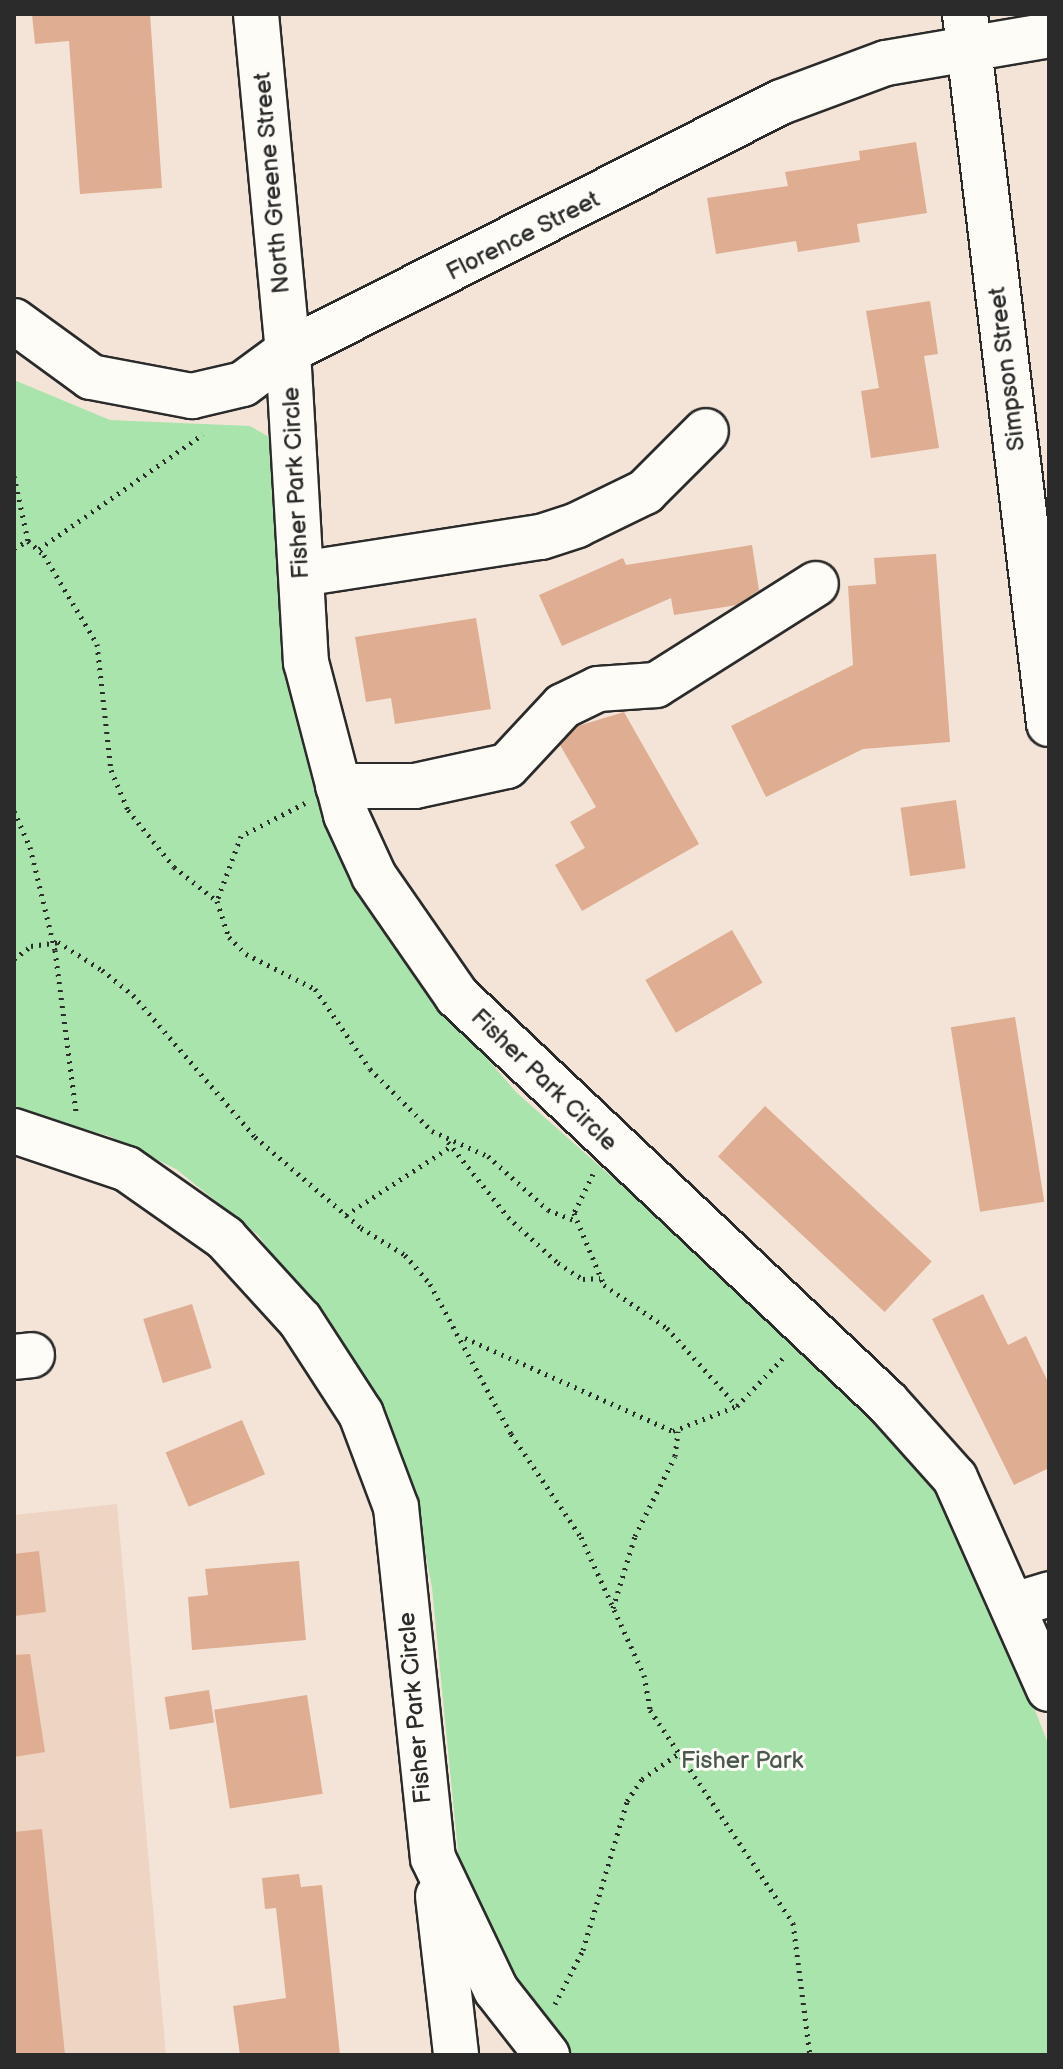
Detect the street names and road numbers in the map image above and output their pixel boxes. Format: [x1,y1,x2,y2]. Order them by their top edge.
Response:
street label: North Greene Street [248,71,296,295]
street label: Florence Street [441,185,605,287]
street label: Simpson Street [983,285,1031,453]
street label: Fisher Park Circle [277,386,315,580]
street label: Fisher Park Circle [465,1003,623,1157]
street label: Fisher Park Circle [392,1611,438,1805]

